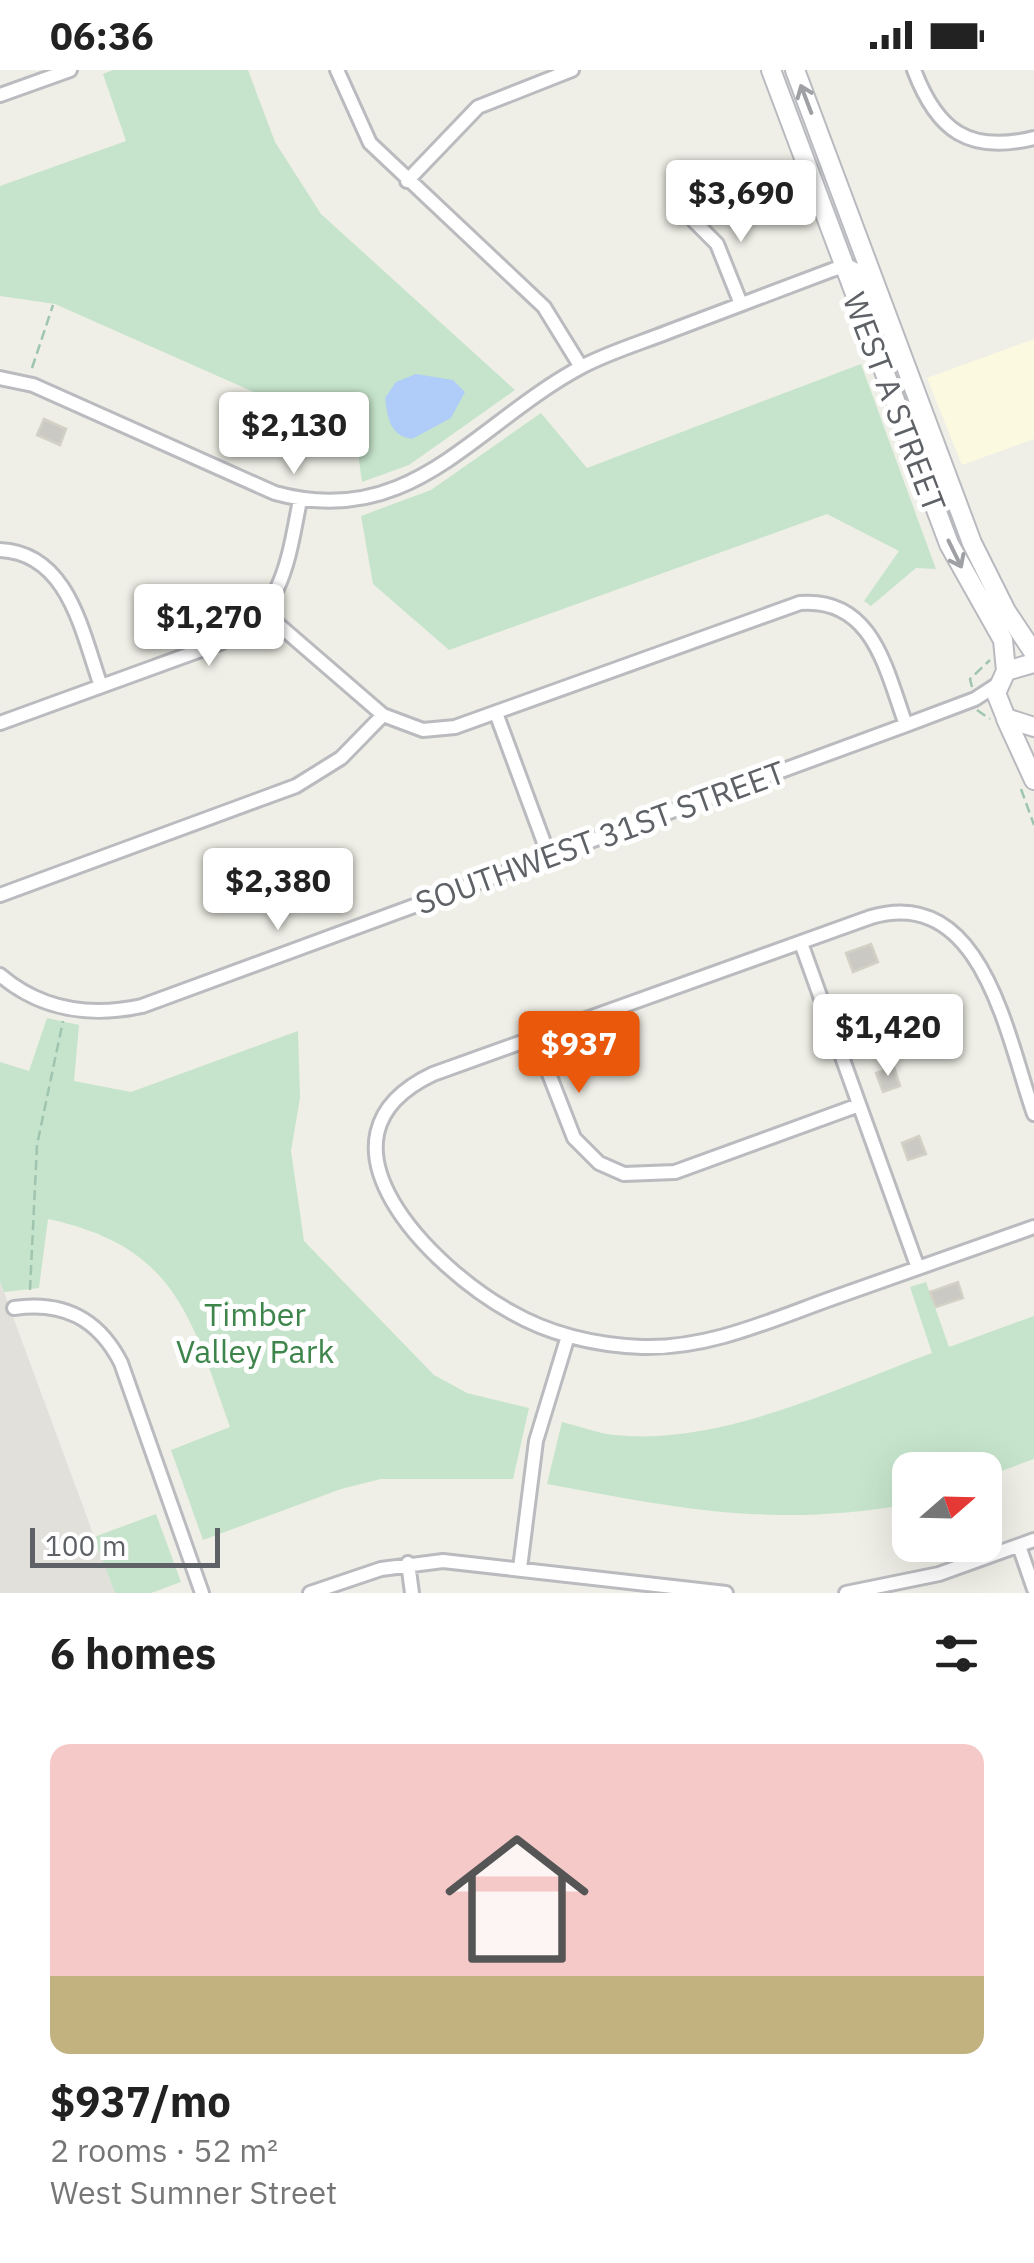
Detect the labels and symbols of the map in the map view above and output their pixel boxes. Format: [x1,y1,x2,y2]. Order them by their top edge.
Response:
one-way arrow [796,85,814,116]
pin: $3,690 [660,160,822,245]
street label: WEST A STREET [834,286,956,518]
pin: $2,130 [213,392,375,477]
one-way arrow [946,538,965,568]
pin: $1,270 [128,584,290,669]
street label: SOUTHWEST 31ST STREET [410,751,790,923]
pin: $2,380 [197,848,359,933]
pin: $1,420 [807,994,969,1079]
pin: $937 [520,1011,638,1096]
park label: Timber Valley Park [176,1293,334,1372]
north arrow [892,1452,1002,1562]
scale bar [30,1523,220,1568]

